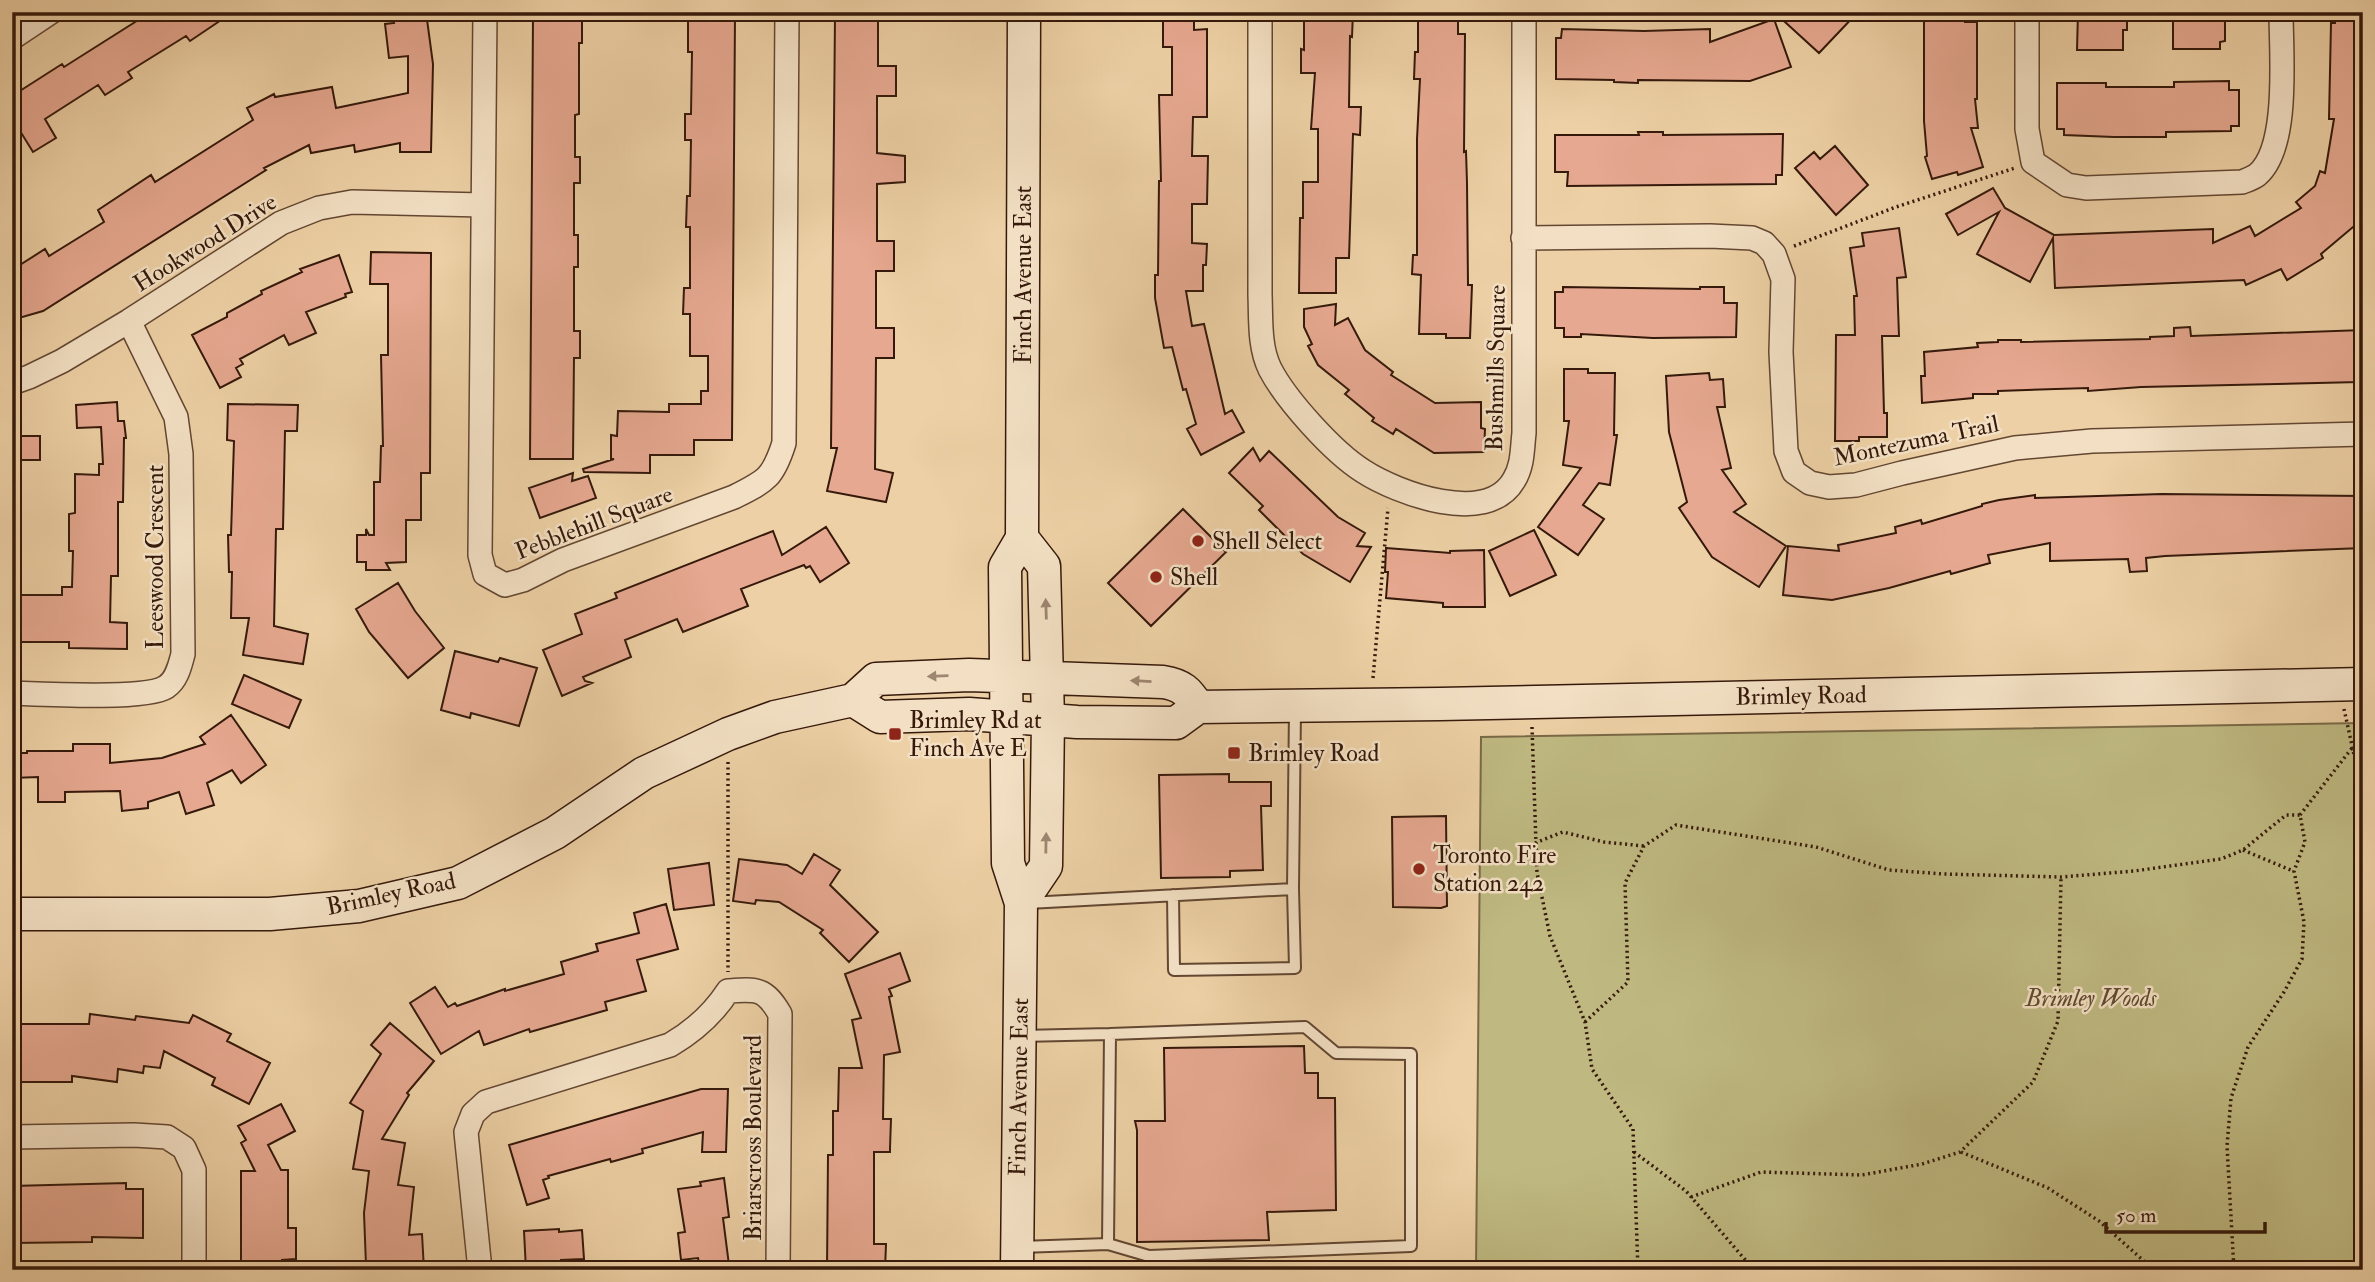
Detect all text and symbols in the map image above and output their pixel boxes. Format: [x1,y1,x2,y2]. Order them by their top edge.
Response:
street label: Finch Avenue East [1008,186,1039,364]
street label: Hookwood Drive [128,187,282,299]
street label: Bushmills Square [1479,284,1513,452]
street label: Montezuma Trail [1830,408,2002,474]
street label: Leeswood Crescent [140,465,171,649]
street label: Pebblehill Square [511,479,677,567]
place label: Shell Select [1212,526,1322,557]
marker: Shell Select [1190,533,1206,549]
place label: Shell [1170,562,1218,593]
marker: Shell [1148,569,1164,585]
one-way arrow [1040,598,1051,620]
one-way arrow [926,671,948,682]
one-way arrow [1129,676,1151,687]
street label: Brimley Road [1735,679,1867,713]
place label: Brimley Rd at Finch Ave E [909,705,1042,764]
marker: Brimley Rd at Finch Ave E [887,726,903,742]
place label: Brimley Road [1248,738,1380,769]
marker: Brimley Road [1226,745,1242,761]
one-way arrow [1040,831,1052,853]
place label: Toronto Fire Station 242 [1433,840,1556,899]
marker: Toronto Fire Station 242 [1411,861,1427,877]
street label: Brimley Road [324,865,459,923]
park label: Brimley Woods [2025,983,2157,1014]
street label: Finch Avenue East [1002,997,1036,1177]
street label: Briarscross Boulevard [738,1035,769,1241]
scale bar [2106,1191,2265,1235]
text: 50 m [2116,1202,2157,1229]

